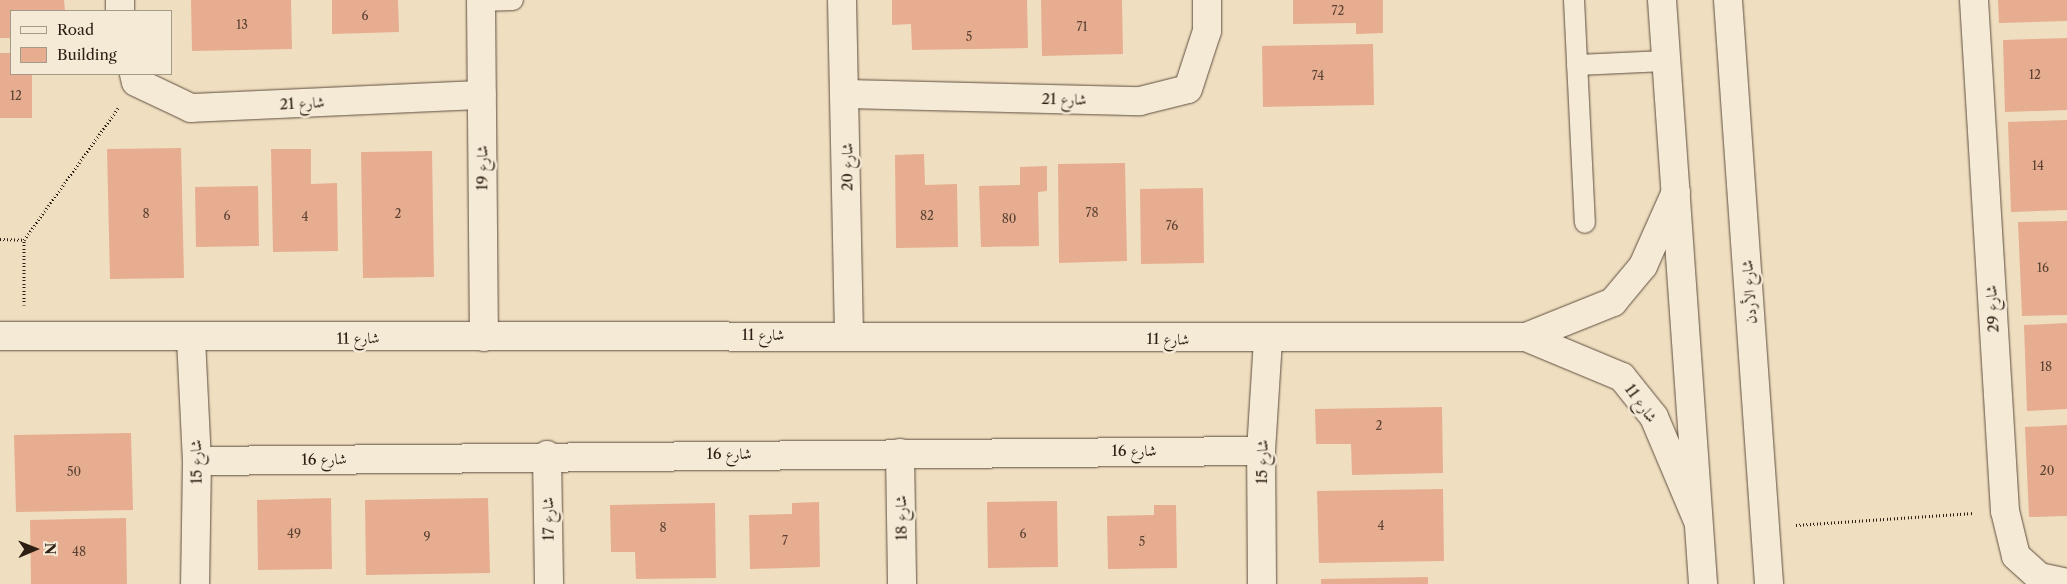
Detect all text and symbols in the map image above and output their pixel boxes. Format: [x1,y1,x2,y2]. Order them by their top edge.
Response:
house number: 72 [1332,4,1344,18]
house number: 6 [361,9,369,23]
legend [10,10,172,75]
house number: 13 [236,18,248,32]
text: Road [57,20,94,39]
house number: 71 [1077,20,1087,34]
house number: 5 [966,30,972,44]
text: Building [57,45,117,64]
house number: 12 [2029,68,2041,82]
house number: 74 [1312,69,1324,83]
house number: 12 [10,89,22,103]
street label: شارع 21 [1041,90,1087,108]
street label: شارع 21 [279,93,325,113]
street label: شارع 20 [838,143,856,191]
street label: شارع 19 [473,145,491,191]
house number: 14 [2032,159,2044,173]
house number: 78 [1085,206,1099,220]
house number: 8 [142,207,150,221]
house number: 2 [395,207,401,221]
house number: 6 [223,209,231,223]
house number: 82 [920,209,934,223]
house number: 4 [302,210,308,224]
house number: 80 [1002,212,1016,226]
house number: 76 [1166,219,1178,233]
street label: شارع الأردن [1738,259,1760,325]
house number: 16 [2037,261,2049,275]
street label: شارع 29 [1982,285,2002,333]
street label: شارع 11 [742,326,784,344]
street label: شارع 11 [337,329,379,347]
street label: شارع 11 [1147,330,1189,348]
house number: 18 [2040,360,2052,374]
street label: شارع 11 [1621,380,1661,426]
house number: 2 [1376,419,1382,433]
street label: شارع 15 [187,440,205,484]
street label: شارع 15 [1253,440,1271,484]
street label: شارع 16 [1111,442,1157,460]
street label: شارع 16 [706,445,752,463]
street label: شارع 16 [301,450,347,468]
house number: 20 [2040,464,2054,478]
house number: 50 [67,465,81,479]
street label: شارع 18 [892,495,910,541]
street label: شارع 17 [539,497,557,541]
house number: 4 [1378,519,1384,533]
house number: 8 [659,521,667,535]
north arrow [10,524,60,574]
house number: 49 [287,527,301,541]
house number: 6 [1019,527,1027,541]
house number: 9 [423,530,431,544]
house number: 7 [782,534,788,548]
house number: 5 [1139,535,1145,549]
text: N [41,542,59,555]
house number: 48 [72,545,86,559]

